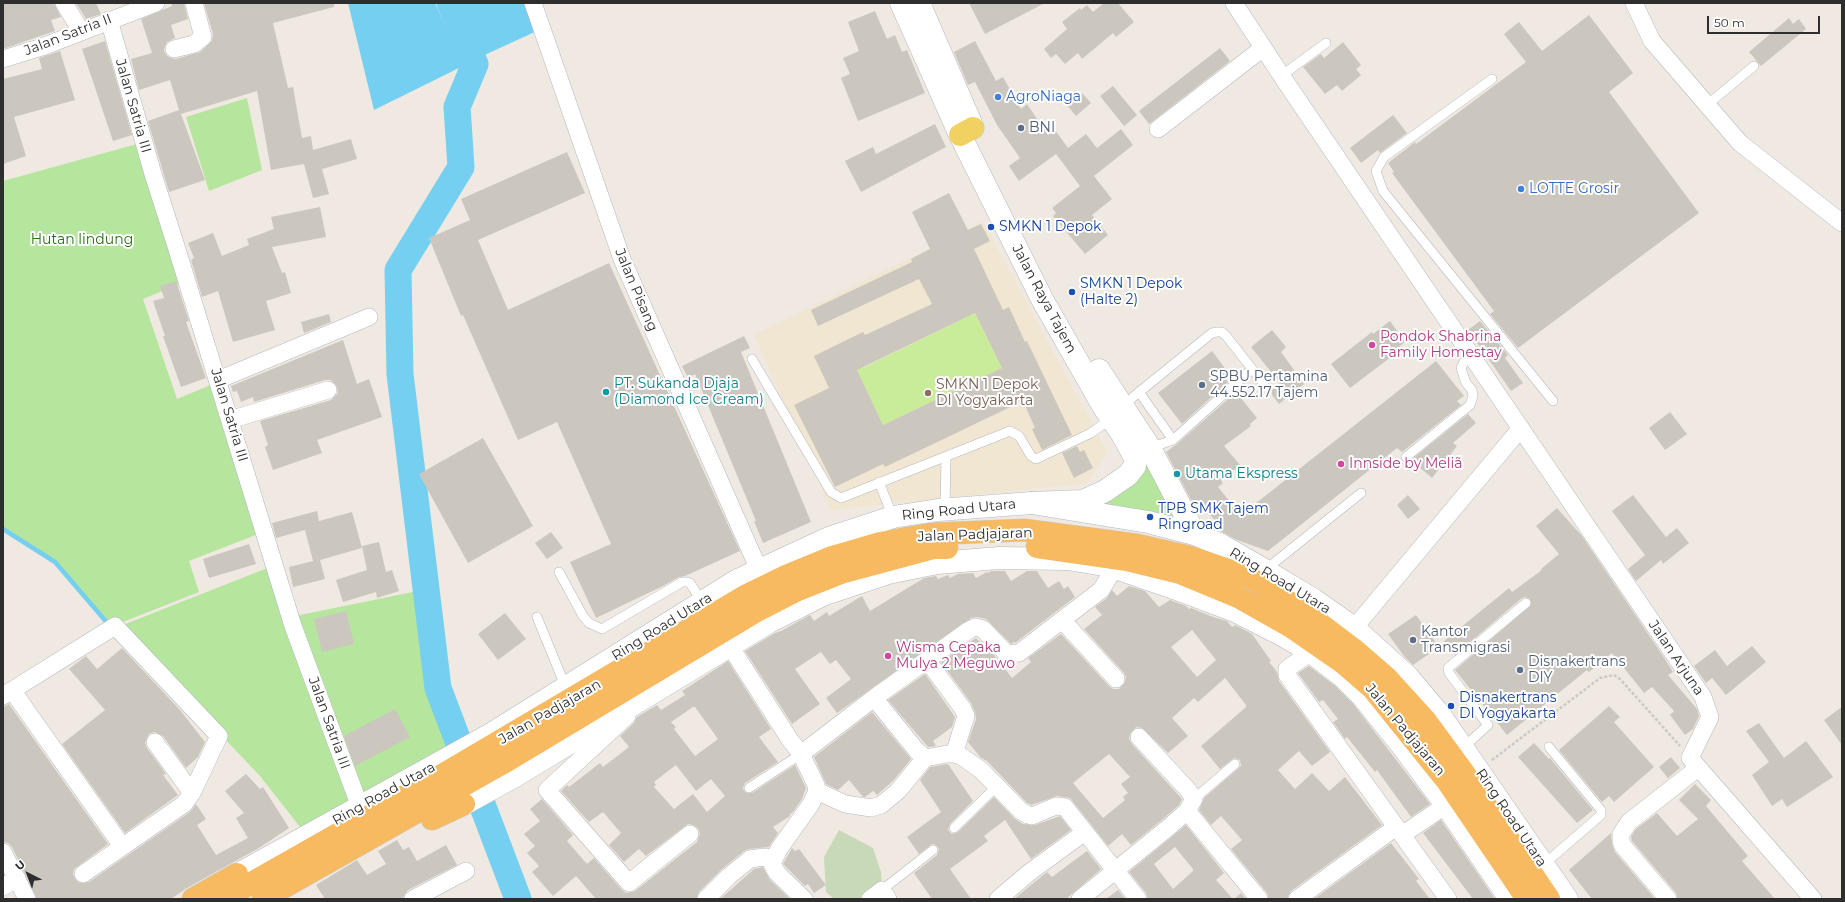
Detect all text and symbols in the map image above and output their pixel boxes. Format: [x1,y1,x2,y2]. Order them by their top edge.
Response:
scale bar [1709,8,1822,34]
street label: Jalan Satria II [22,11,114,59]
text: 50 m [1714,15,1745,30]
street label: Jalan Satria III [112,57,154,155]
place label: AgroNiaga [1006,89,1081,105]
marker: AgroNiaga [993,92,1003,102]
place label: BNI [1029,120,1055,136]
marker: BNI [1016,123,1026,133]
place label: LOTTE Grosir [1529,181,1619,197]
marker: LOTTE Grosir [1516,184,1526,194]
place label: SMKN 1 Depok [999,219,1101,235]
marker: SMKN 1 Depok [986,222,996,232]
park label: Hutan lindung [31,232,133,248]
street label: Jalan Raya Tajem [1008,242,1080,356]
street label: Jalan Pisang [611,246,661,334]
place label: SMKN 1 Depok (Halte 2) [1080,276,1182,308]
marker: SMKN 1 Depok (Halte 2) [1067,287,1077,297]
place label: Pondok Shabrina Family Homestay [1380,329,1502,362]
marker: Pondok Shabrina Family Homestay [1367,340,1377,350]
street label: Jalan Satria III [207,366,251,464]
place label: SPBU Pertamina 44.552.17 Tajem [1210,369,1328,402]
place label: PT. Sukanda Djaja (Diamond Ice Cream) [614,376,764,408]
place label: SMKN 1 Depok DI Yogyakarta [936,377,1038,410]
marker: SPBU Pertamina 44.552.17 Tajem [1197,380,1207,390]
marker: PT. Sukanda Djaja (Diamond Ice Cream) [601,387,611,397]
marker: SMKN 1 Depok DI Yogyakarta [923,388,933,398]
place label: Innside by Meliã [1349,456,1463,472]
marker: Innside by Meliã [1336,459,1346,469]
place label: Utama Ekspress [1185,466,1298,482]
marker: Utama Ekspress [1172,469,1182,479]
street label: Ring Road Utara [901,496,1017,524]
place label: TPB SMK Tajem Ringroad [1158,501,1269,534]
marker: TPB SMK Tajem Ringroad [1145,512,1155,522]
street label: Jalan Padjajaran [917,525,1033,545]
street label: Ring Road Utara [1226,544,1334,618]
street label: Ring Road Utara [609,589,715,665]
street label: Jalan Arjuna [1645,617,1707,699]
place label: Kantor Transmigrasi [1421,624,1511,656]
marker: Kantor Transmigrasi [1408,635,1418,645]
place label: Wisma Cepaka Mulya 2 Meguwo [896,640,1015,672]
marker: Wisma Cepaka Mulya 2 Meguwo [883,651,893,661]
place label: Disnakertrans DIY [1528,654,1626,686]
marker: Disnakertrans DIY [1515,665,1525,675]
street label: Jalan Satria III [305,675,353,771]
street label: Jalan Padjajaran [496,676,604,748]
street label: Jalan Padjajaran [1362,681,1448,779]
place label: Disnakertrans DI Yogyakarta [1459,690,1557,722]
marker: Disnakertrans DI Yogyakarta [1446,701,1456,711]
street label: Ring Road Utara [330,759,438,829]
street label: Ring Road Utara [1472,766,1550,870]
north arrow [8,854,48,894]
text: U [12,857,28,873]

